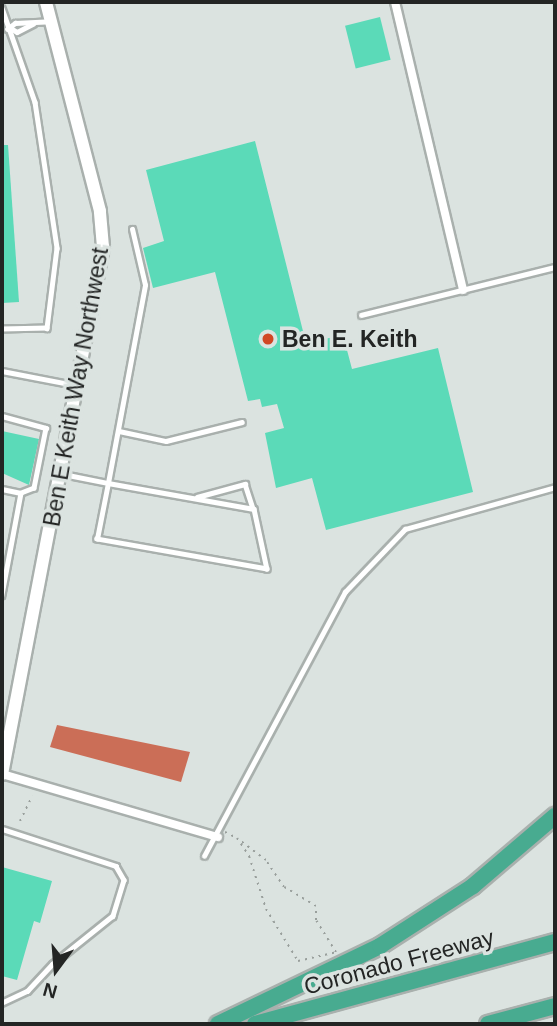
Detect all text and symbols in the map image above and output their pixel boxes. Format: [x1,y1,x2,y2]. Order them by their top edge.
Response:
street label: Ben E Keith Way Northwest [38,245,114,529]
place label: Ben E. Keith [282,325,417,353]
marker: Ben E. Keith [260,331,276,347]
street label: Coronado Freeway [301,923,497,1001]
north arrow [21,935,91,1005]
text: N [41,979,60,1003]

